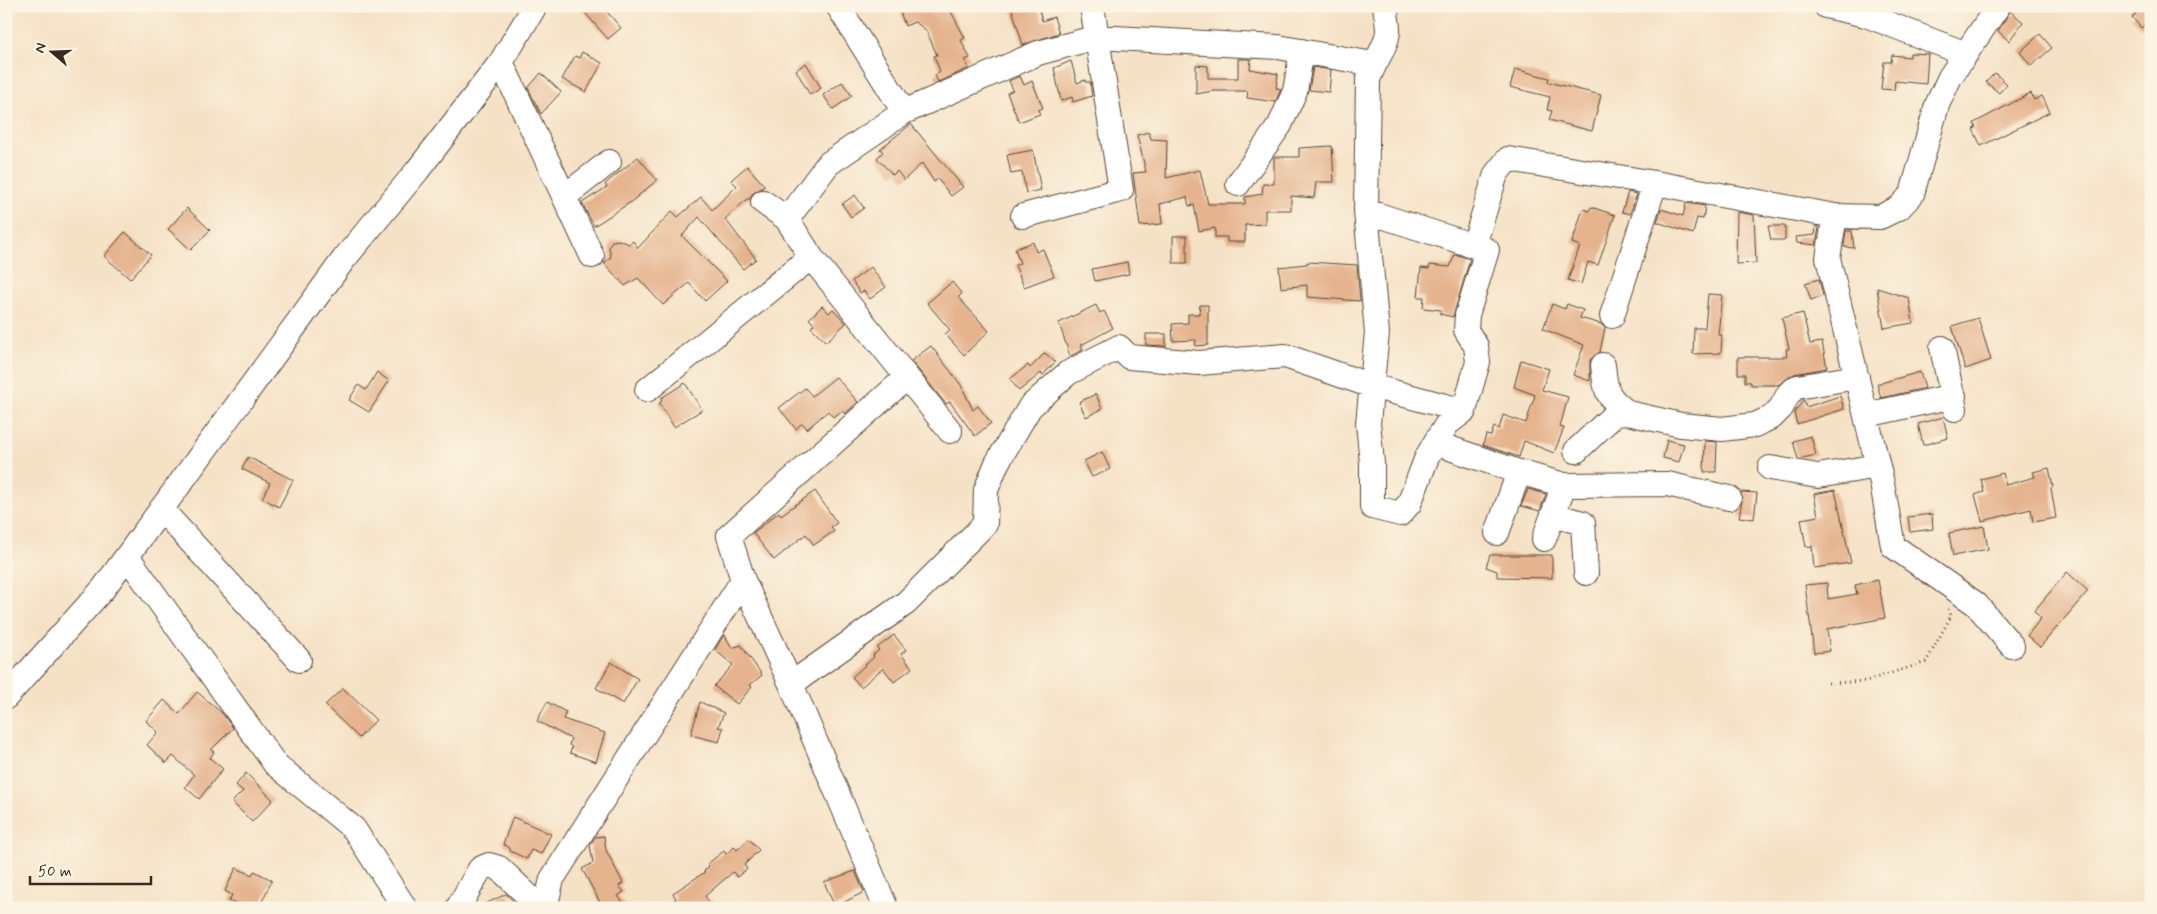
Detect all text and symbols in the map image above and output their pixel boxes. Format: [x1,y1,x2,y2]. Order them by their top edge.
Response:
north arrow [28,28,78,78]
text: N [31,41,51,55]
scale bar [30,854,151,886]
text: 50 m [38,862,72,882]

